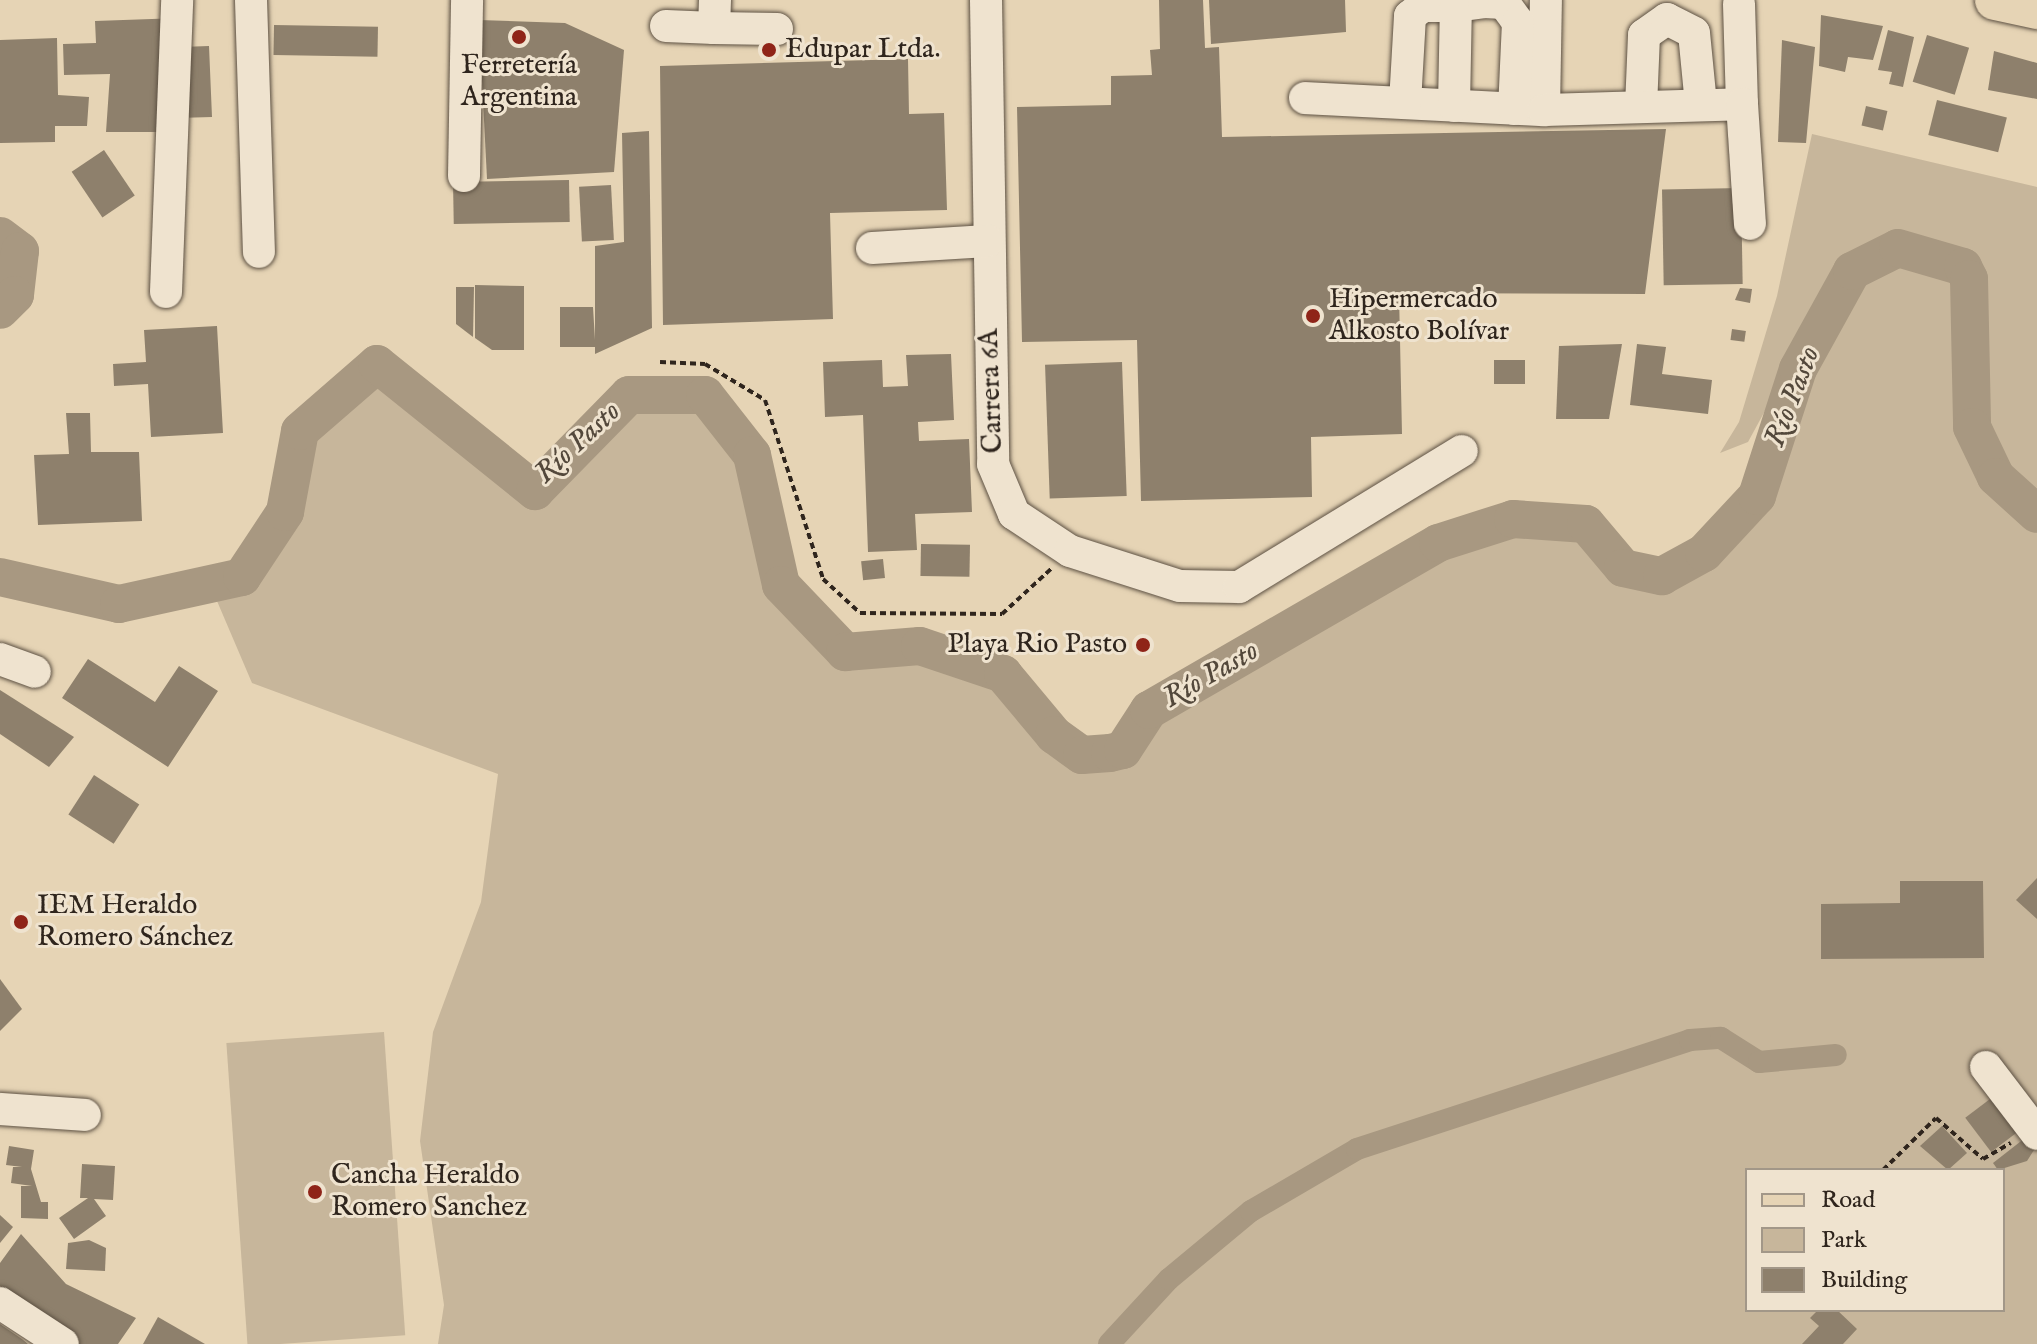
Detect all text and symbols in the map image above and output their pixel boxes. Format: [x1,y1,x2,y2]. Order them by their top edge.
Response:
marker: Ferretería Argentina [510,28,528,46]
place label: Edupar Ltda. [785,33,940,67]
marker: Edupar Ltda. [760,41,778,59]
place label: Ferretería Argentina [461,49,577,115]
place label: Hipermercado Alkosto Bolívar [1329,283,1509,349]
marker: Hipermercado Alkosto Bolívar [1304,307,1322,325]
street label: Carrera 6A [973,328,1011,454]
water label: Río Pasto [1758,342,1828,452]
water label: Río Pasto [528,394,628,492]
place label: Playa Rio Pasto [947,628,1127,662]
water label: Río Pasto [1157,633,1265,717]
marker: Playa Rio Pasto [1134,636,1152,654]
place label: IEM Heraldo Romero Sánchez [37,889,233,955]
marker: IEM Heraldo Romero Sánchez [12,913,30,931]
place label: Cancha Heraldo Romero Sanchez [331,1159,527,1225]
legend [1745,1168,2005,1312]
marker: Cancha Heraldo Romero Sanchez [306,1183,324,1201]
text: Road [1821,1185,1875,1216]
text: Park [1821,1225,1867,1256]
text: Building [1821,1265,1907,1296]

